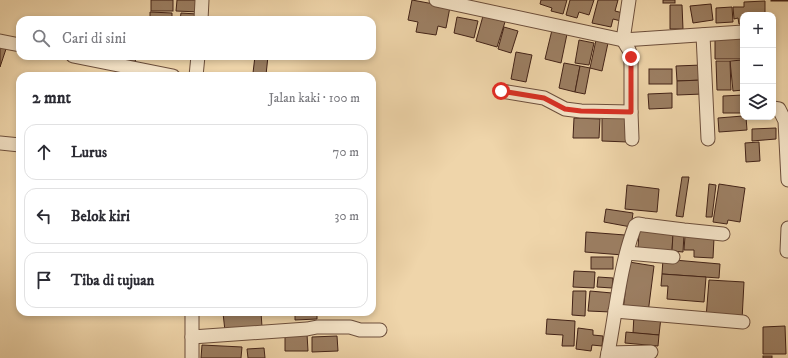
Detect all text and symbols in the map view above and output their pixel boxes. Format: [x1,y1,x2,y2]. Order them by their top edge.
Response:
map controls [740,12,776,120]
button: + [740,12,776,48]
search box [16,16,376,60]
icon: search [30,27,52,49]
text: Cari di sini [62,29,126,48]
route end [622,48,640,66]
button: − [740,48,776,84]
route start [492,82,510,100]
button: layers [740,84,776,120]
text: 2 mnt [32,87,71,109]
text: Jalan kaki · 100 m [269,90,360,106]
icon: ahead [33,141,55,163]
text: Lurus [71,143,107,162]
text: 70 m [333,144,359,160]
icon: left [33,205,55,227]
text: Belok kiri [71,207,130,226]
text: 30 m [335,208,359,224]
icon: arrive [33,269,55,291]
text: Tiba di tujuan [71,271,154,290]

